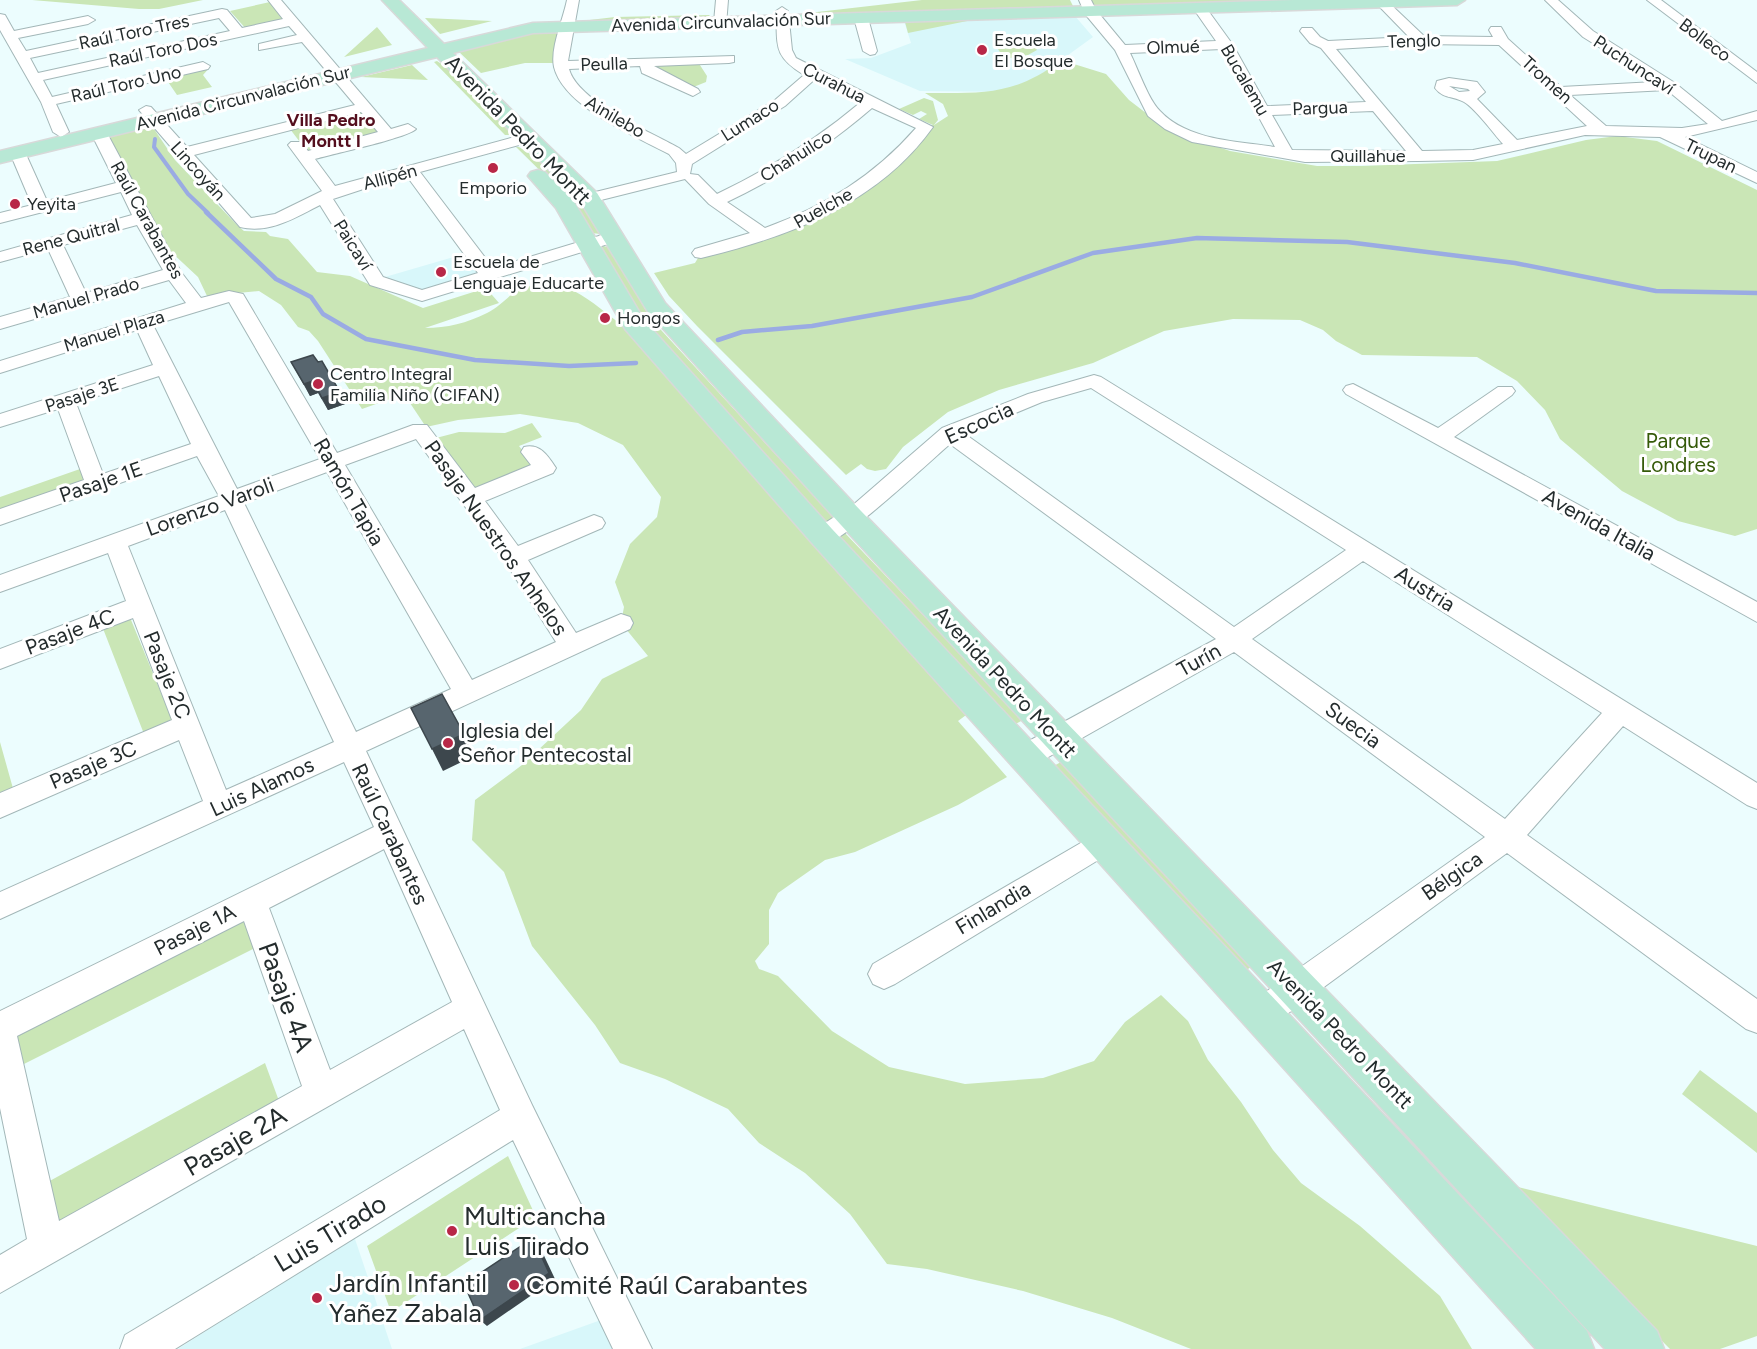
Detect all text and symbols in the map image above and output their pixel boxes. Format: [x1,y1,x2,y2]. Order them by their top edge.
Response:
street label: Avenida Circunvalación Sur [611,7,831,37]
street label: Raúl Toro Tres [77,10,191,54]
street label: Bolleco [1675,13,1735,67]
street label: Raúl Toro Dos [107,28,219,72]
place label: Escuela El Bosque [994,29,1073,72]
street label: Tenglo [1387,29,1441,53]
street label: Puchuncaví [1589,31,1679,100]
street label: Olmué [1146,35,1200,59]
street label: Bucalemu [1216,40,1274,120]
marker: Escuela El Bosque [975,43,989,57]
street label: Avenida Pedro Montt [440,50,596,210]
street label: Tromen [1517,51,1577,109]
street label: Peulla [580,52,628,76]
street label: Curahua [799,58,869,108]
street label: Raúl Toro Uno [69,61,183,107]
street label: Avenida Circunvalación Sur [134,61,352,135]
street label: Ainilebo [581,91,649,143]
street label: Lumaco [717,94,783,146]
street label: Pargua [1292,96,1348,120]
district label: Villa Pedro Montt I [286,109,376,152]
street label: Chahuilco [756,125,836,187]
street label: Trupan [1681,134,1741,178]
street label: Lincoyán [166,137,230,205]
street label: Quillahue [1330,145,1406,167]
street label: Raúl Carabantes [106,157,188,283]
street label: Allipén [361,159,419,195]
marker: Emporio [486,161,500,175]
place label: Emporio [459,177,527,199]
street label: Puelche [790,183,856,233]
place label: Yeyita [27,193,76,215]
marker: Yeyita [8,197,22,211]
street label: Rene Quitral [20,213,122,261]
street label: Paicaví [329,215,378,275]
place label: Escuela de Lenguaje Educarte [453,251,604,294]
marker: Escuela de Lenguaje Educarte [434,265,448,279]
street label: Manuel Prado [30,272,142,324]
street label: Manuel Plaza [61,305,167,357]
place label: Hongos [617,307,680,329]
marker: Hongos [598,311,612,325]
place label: Centro Integral Familia Niño (CIFAN) [330,363,500,406]
street label: Pasaje 3E [42,373,122,417]
marker: Centro Integral Familia Niño (CIFAN) [311,377,325,391]
street label: Escocia [941,396,1017,449]
park label: Parque Londres [1640,428,1716,477]
street label: Ramón Tapia [309,434,390,550]
street label: Pasaje Nuestros Anhelos [419,435,573,640]
street label: Pasaje 1E [56,456,146,507]
street label: Lorenzo Varoli [142,472,277,541]
street label: Avenida Italia [1538,483,1660,566]
street label: Austria [1391,560,1460,617]
street label: Avenida Pedro Montt [928,600,1082,763]
street label: Pasaje 4C [22,603,118,660]
street label: Pasaje 2C [139,627,196,722]
street label: Turín [1173,637,1225,682]
street label: Suecia [1320,696,1386,753]
place label: Iglesia del Señor Pentecostal [460,718,632,767]
street label: Pasaje 3C [46,735,140,794]
marker: Iglesia del Señor Pentecostal [441,736,455,750]
street label: Luis Alamos [206,752,318,822]
street label: Raúl Carabantes [347,759,434,908]
street label: Bélgica [1417,846,1487,905]
street label: Finlandia [951,875,1035,940]
street label: Pasaje 1A [150,898,240,961]
street label: Pasaje 4A [251,938,321,1057]
street label: Avenida Pedro Montt [1262,954,1418,1114]
street label: Pasaje 2A [178,1099,292,1183]
street label: Luis Tirado [268,1187,392,1279]
place label: Multicancha Luis Tirado [464,1200,606,1262]
marker: Multicancha Luis Tirado [445,1224,459,1238]
place label: Jardín Infantil Yañez Zabala [329,1267,487,1329]
place label: Comité Raúl Carabantes [526,1269,808,1301]
marker: Comité Raúl Carabantes [507,1278,521,1292]
marker: Jardín Infantil Yañez Zabala [310,1291,324,1305]

